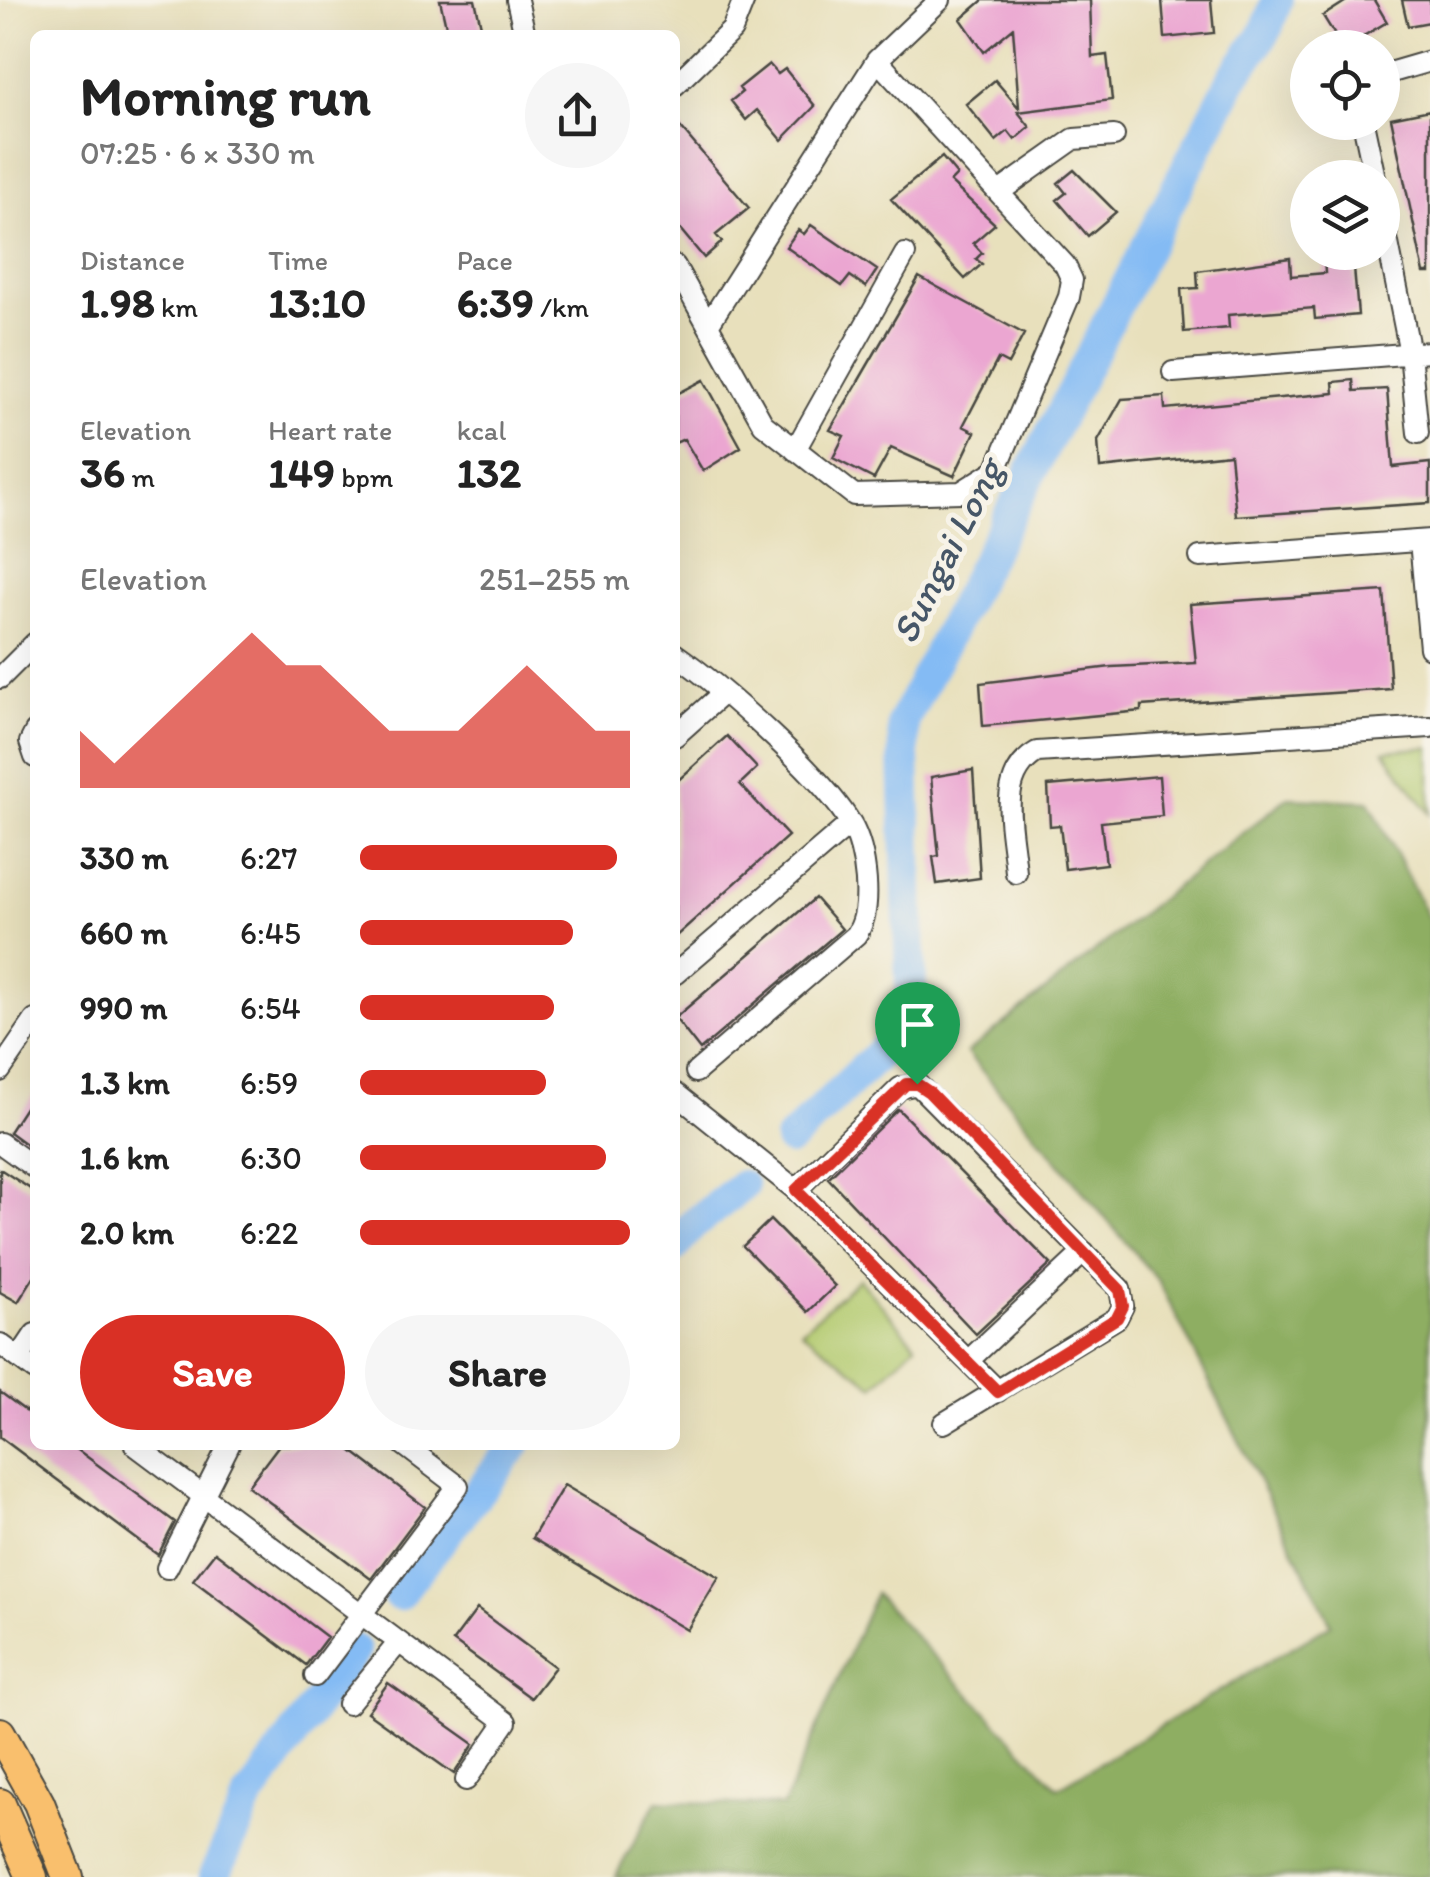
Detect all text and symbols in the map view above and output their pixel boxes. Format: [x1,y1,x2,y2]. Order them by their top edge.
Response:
map controls [1290,30,1400,270]
button: locate [1290,30,1400,140]
text: Morning run [80,63,371,129]
button: share [525,63,630,168]
text: 07:25 · 6 × 330 m [80,134,315,172]
button: layers [1290,160,1400,270]
text: Distance [80,243,185,277]
text: Time [268,243,328,277]
text: Pace [457,243,513,277]
text: 1.98 [80,277,155,328]
text: 13:10 [268,277,366,328]
text: 6:39 [457,277,534,328]
text: km [155,290,198,324]
text: /km [534,290,589,324]
text: Elevation [80,413,191,447]
text: Heart rate [268,413,392,447]
text: kcal [457,413,506,447]
text: 36 [80,447,125,498]
text: 149 [268,447,335,498]
text: 132 [457,447,521,498]
water label: Sungai Long [881,448,1015,650]
text: m [125,460,155,494]
text: bpm [335,460,393,494]
text: Elevation [80,560,207,598]
text: 251–255 m [479,560,630,598]
text: 330 m [80,839,169,877]
text: 6:27 [240,839,297,877]
text: 660 m [80,914,168,952]
text: 6:45 [240,914,301,952]
pin [875,982,960,1085]
text: 990 m [80,989,167,1027]
text: 6:54 [240,989,301,1027]
icon: arrive [890,997,945,1052]
text: 1.3 km [80,1064,170,1102]
text: 6:59 [240,1064,298,1102]
text: 1.6 km [80,1139,169,1177]
text: 6:30 [240,1139,302,1177]
text: 2.0 km [80,1214,174,1252]
text: 6:22 [240,1214,298,1252]
button: Save [80,1315,345,1430]
button: Share [365,1315,630,1430]

